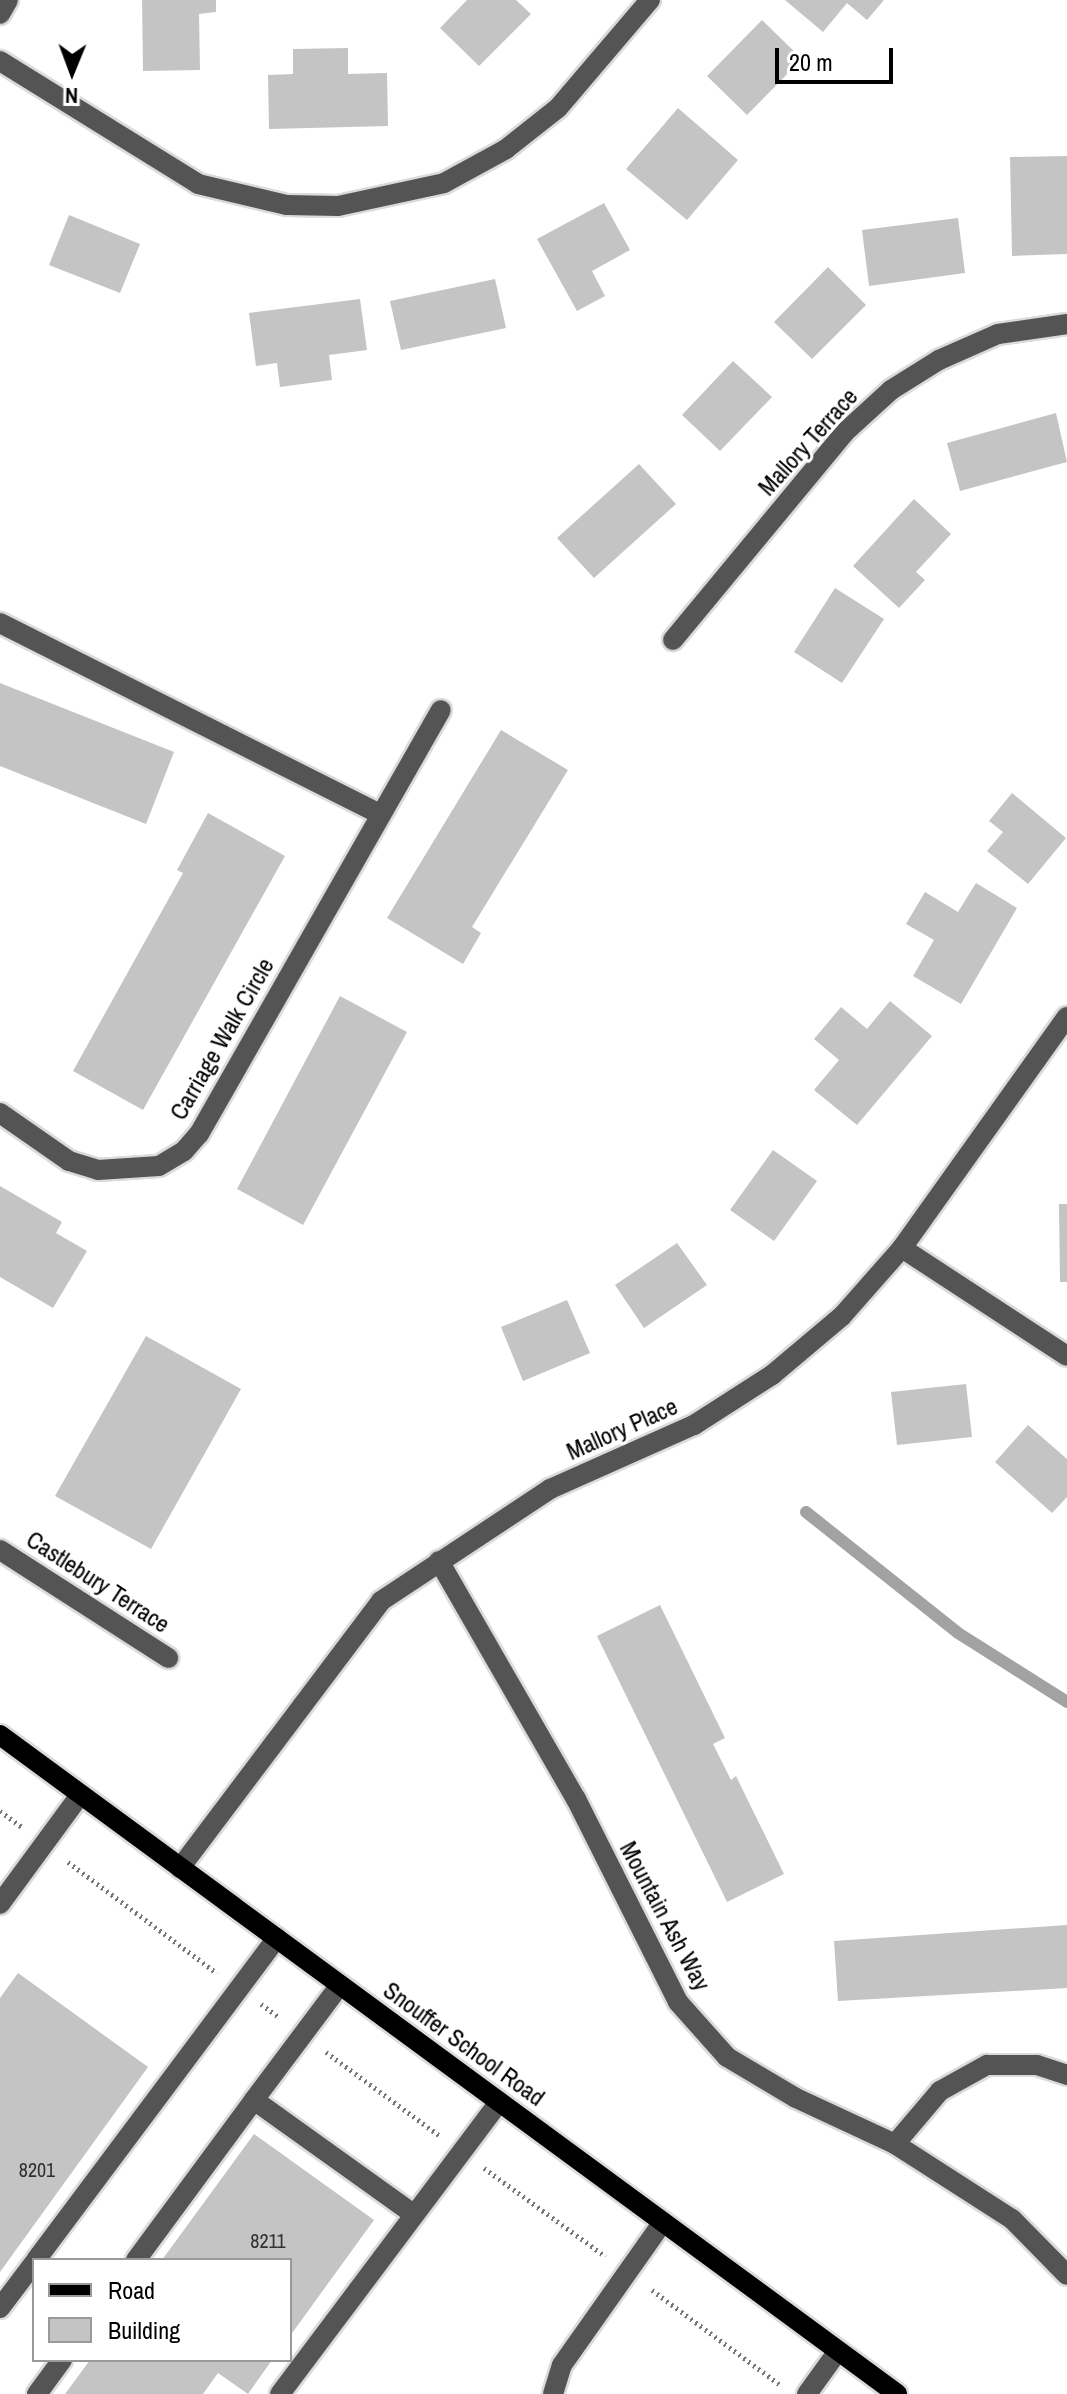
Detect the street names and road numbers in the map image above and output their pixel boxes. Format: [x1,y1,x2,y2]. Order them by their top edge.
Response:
street label: Mallory Terrace [752,382,864,502]
street label: Carriage Walk Circle [164,953,280,1125]
street label: Mallory Place [562,1392,682,1466]
street label: Castlebury Terrace [21,1525,175,1639]
street label: Mountain Ash Way [613,1836,717,1996]
street label: Snouffer School Road [378,1976,550,2112]

